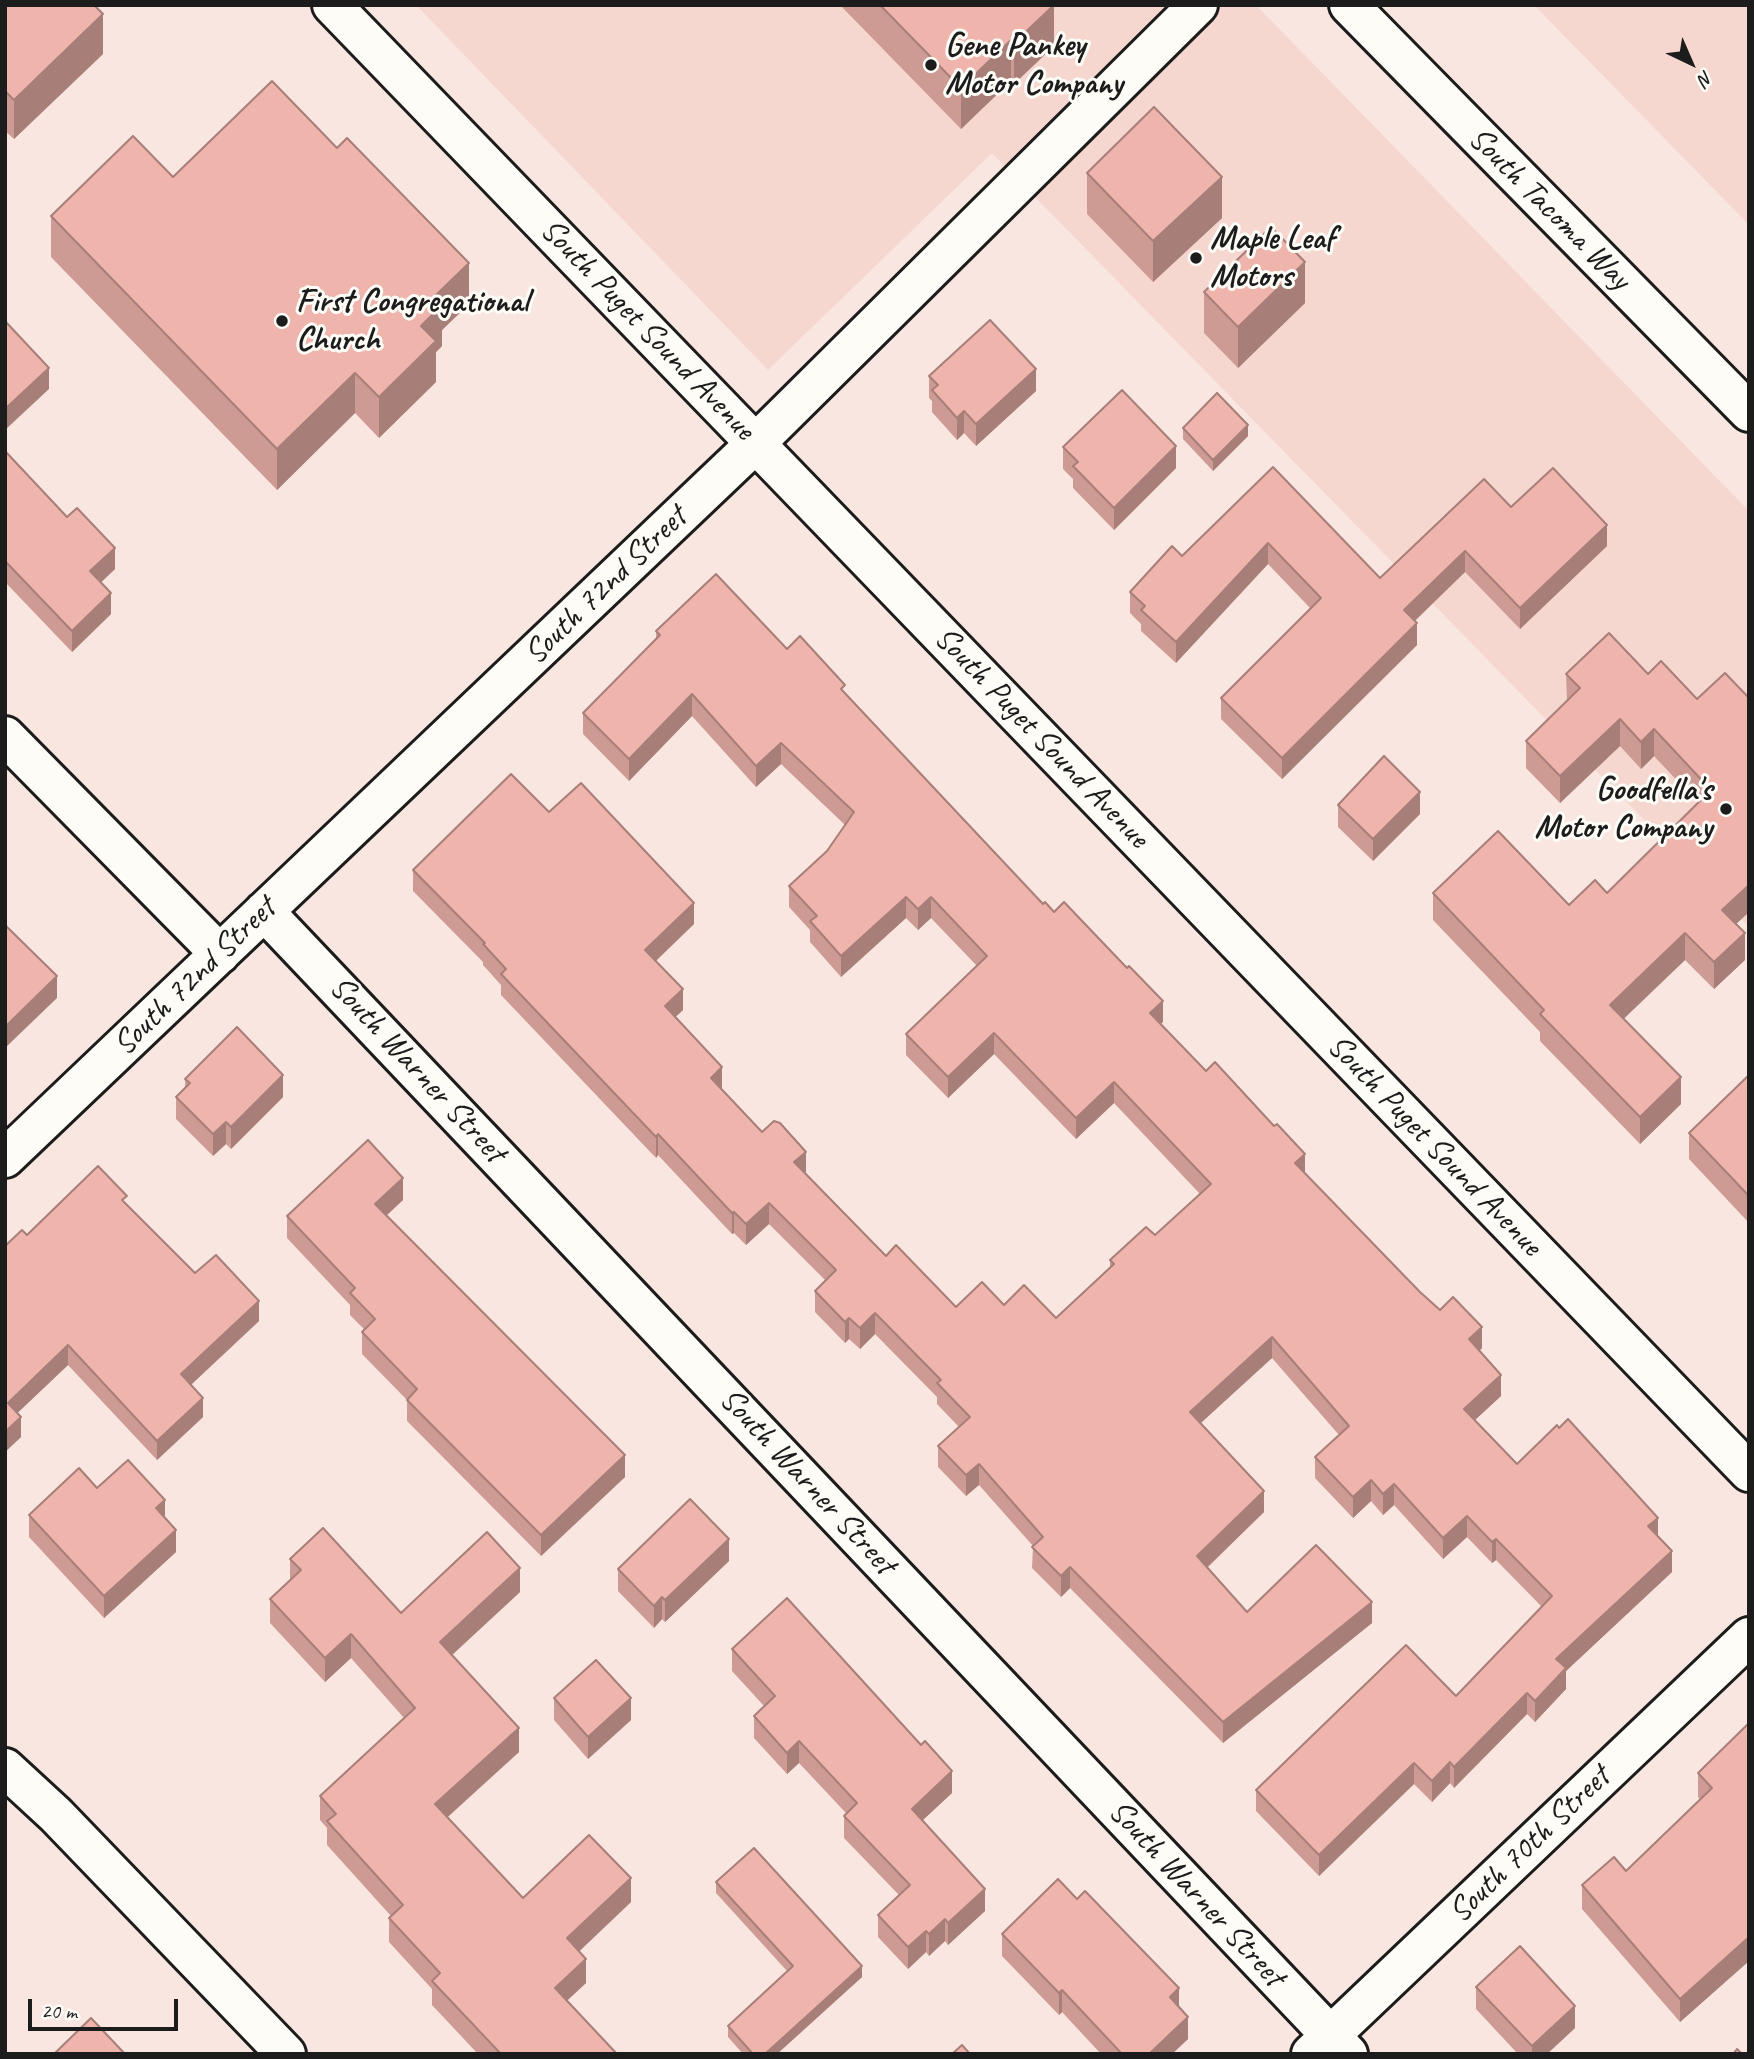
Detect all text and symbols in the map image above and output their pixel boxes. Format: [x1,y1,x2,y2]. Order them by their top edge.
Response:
place label: Gene Pankey Motor Company [945,26,1123,104]
north arrow [1656,28,1726,98]
marker: Gene Pankey Motor Company [923,57,939,73]
text: N [1693,65,1718,91]
street label: South Tacoma Way [1459,119,1639,299]
street label: South Puget Sound Avenue [531,211,763,449]
place label: Maple Leaf Motors [1210,219,1335,297]
marker: Maple Leaf Motors [1188,250,1204,266]
place label: First Congregational Church [296,282,528,360]
marker: First Congregational Church [274,313,290,329]
street label: South 72nd Street [516,499,696,673]
street label: South Puget Sound Avenue [925,619,1157,857]
place label: Goodfella's Motor Company [1534,770,1712,848]
marker: Goodfella's Motor Company [1718,801,1734,817]
street label: South 72nd Street [105,890,285,1064]
street label: South Warner Street [320,968,514,1172]
street label: South Puget Sound Avenue [1318,1027,1550,1265]
street label: South Warner Street [710,1380,904,1584]
street label: South 70th Street [1441,1758,1619,1932]
street label: South Warner Street [1099,1792,1293,1996]
scale bar [32,1986,182,2030]
text: 20 m [41,1998,77,2024]

